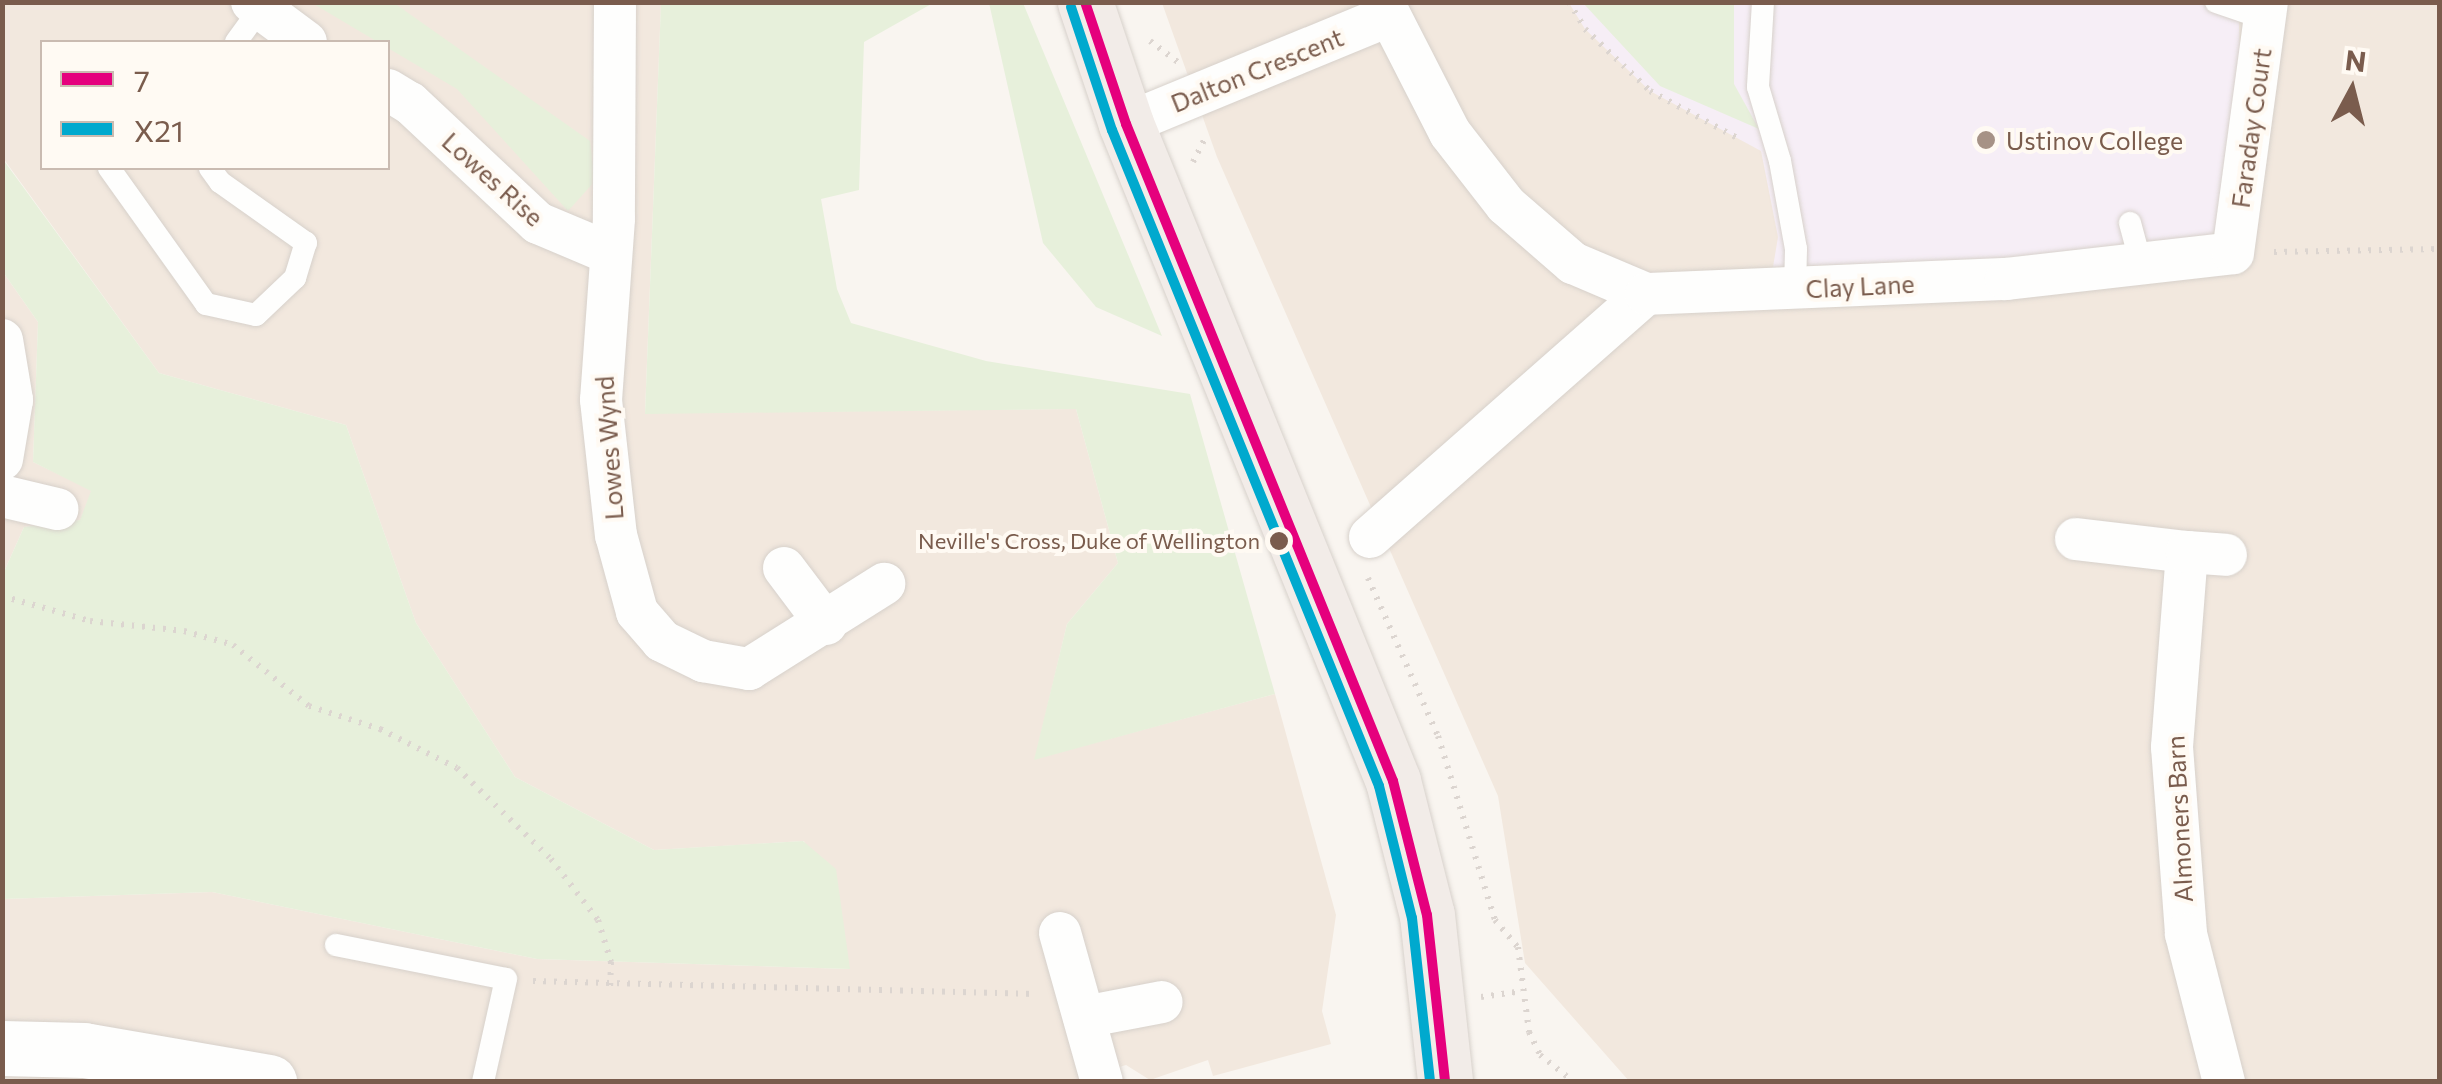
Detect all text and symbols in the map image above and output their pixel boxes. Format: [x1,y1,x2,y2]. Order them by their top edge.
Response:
street label: Dalton Crescent [1166,22,1348,118]
legend [40,40,390,170]
north arrow [2302,40,2402,140]
text: N [2343,42,2368,78]
street label: Faraday Court [2225,46,2277,210]
text: 7 [134,61,150,98]
text: X21 [134,111,184,148]
place label: Ustinov College [2006,125,2183,155]
street label: Lowes Rise [436,126,550,232]
marker: Ustinov College [1975,129,1997,151]
street label: Clay Lane [1805,268,1915,304]
street label: Lowes Wynd [589,375,629,521]
place label: Neville's Cross, Duke of Wellington [918,528,1260,554]
marker: Neville's Cross, Duke of Wellington [1269,531,1289,551]
street label: Almoners Barn [2160,735,2198,903]

